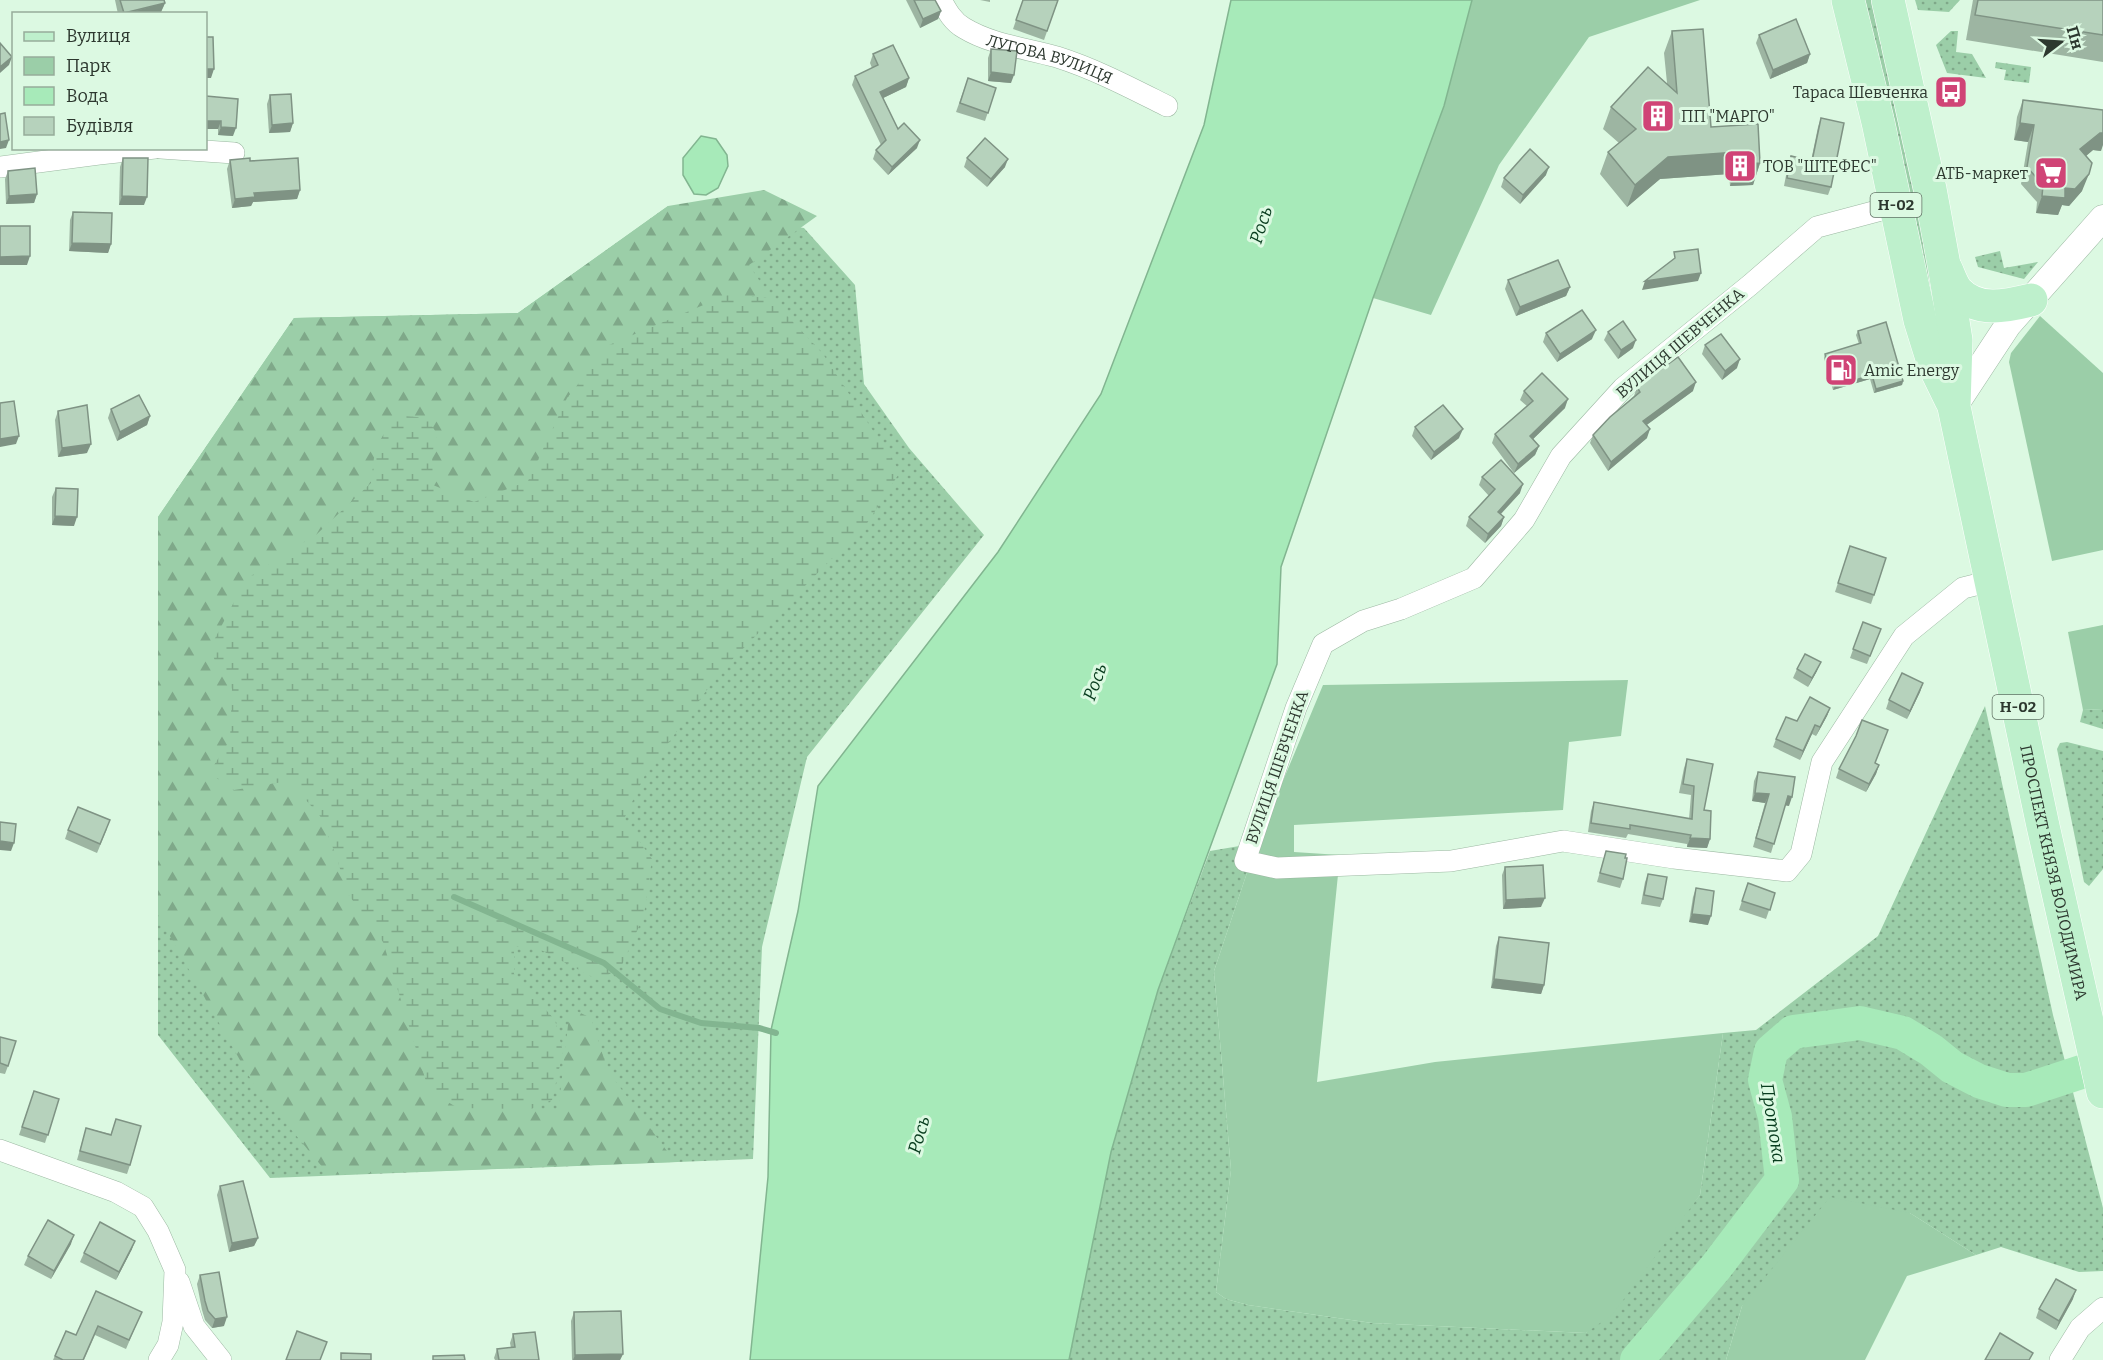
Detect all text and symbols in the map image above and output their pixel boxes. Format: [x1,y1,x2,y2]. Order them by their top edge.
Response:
legend [12,12,207,150]
north arrow [2031,12,2091,72]
text: Пн [2062,24,2087,52]
text: Вулиця [66,25,130,47]
street label: ЛУГОВА ВУЛИЦЯ [984,30,1116,87]
text: Парк [66,55,111,77]
bus stop icon: Тараса Шевченка [1933,74,1969,110]
place label: Тараса Шевченка [1793,83,1928,102]
text: Вода [66,85,108,107]
building icon: ПП "МАРГО" [1640,98,1676,134]
place label: ПП "МАРГО" [1681,107,1775,126]
text: Будівля [66,115,133,137]
building icon: ТОВ "ШТЕФЕС" [1722,148,1758,184]
supermarket icon: АТБ-маркет [2033,155,2069,191]
place label: ТОВ "ШТЕФЕС" [1763,157,1877,176]
place label: АТБ-маркет [1936,164,2028,183]
road number: Н-02 [1870,193,1922,217]
water label: Рось [1245,204,1277,246]
street label: ВУЛИЦЯ ШЕВЧЕНКА [1612,284,1748,402]
fuel station icon: Amic Energy [1823,352,1859,388]
place label: Amic Energy [1864,361,1960,380]
water label: Рось [1078,660,1112,703]
street label: ВУЛИЦЯ ШЕВЧЕНКА [1242,687,1312,846]
road number: Н-02 [1992,695,2044,719]
street label: ПРОСПЕКТ КНЯЗЯ ВОЛОДИМИРА [2017,743,2092,1003]
water label: Протока [1756,1081,1790,1165]
water label: Рось [903,1114,935,1156]

